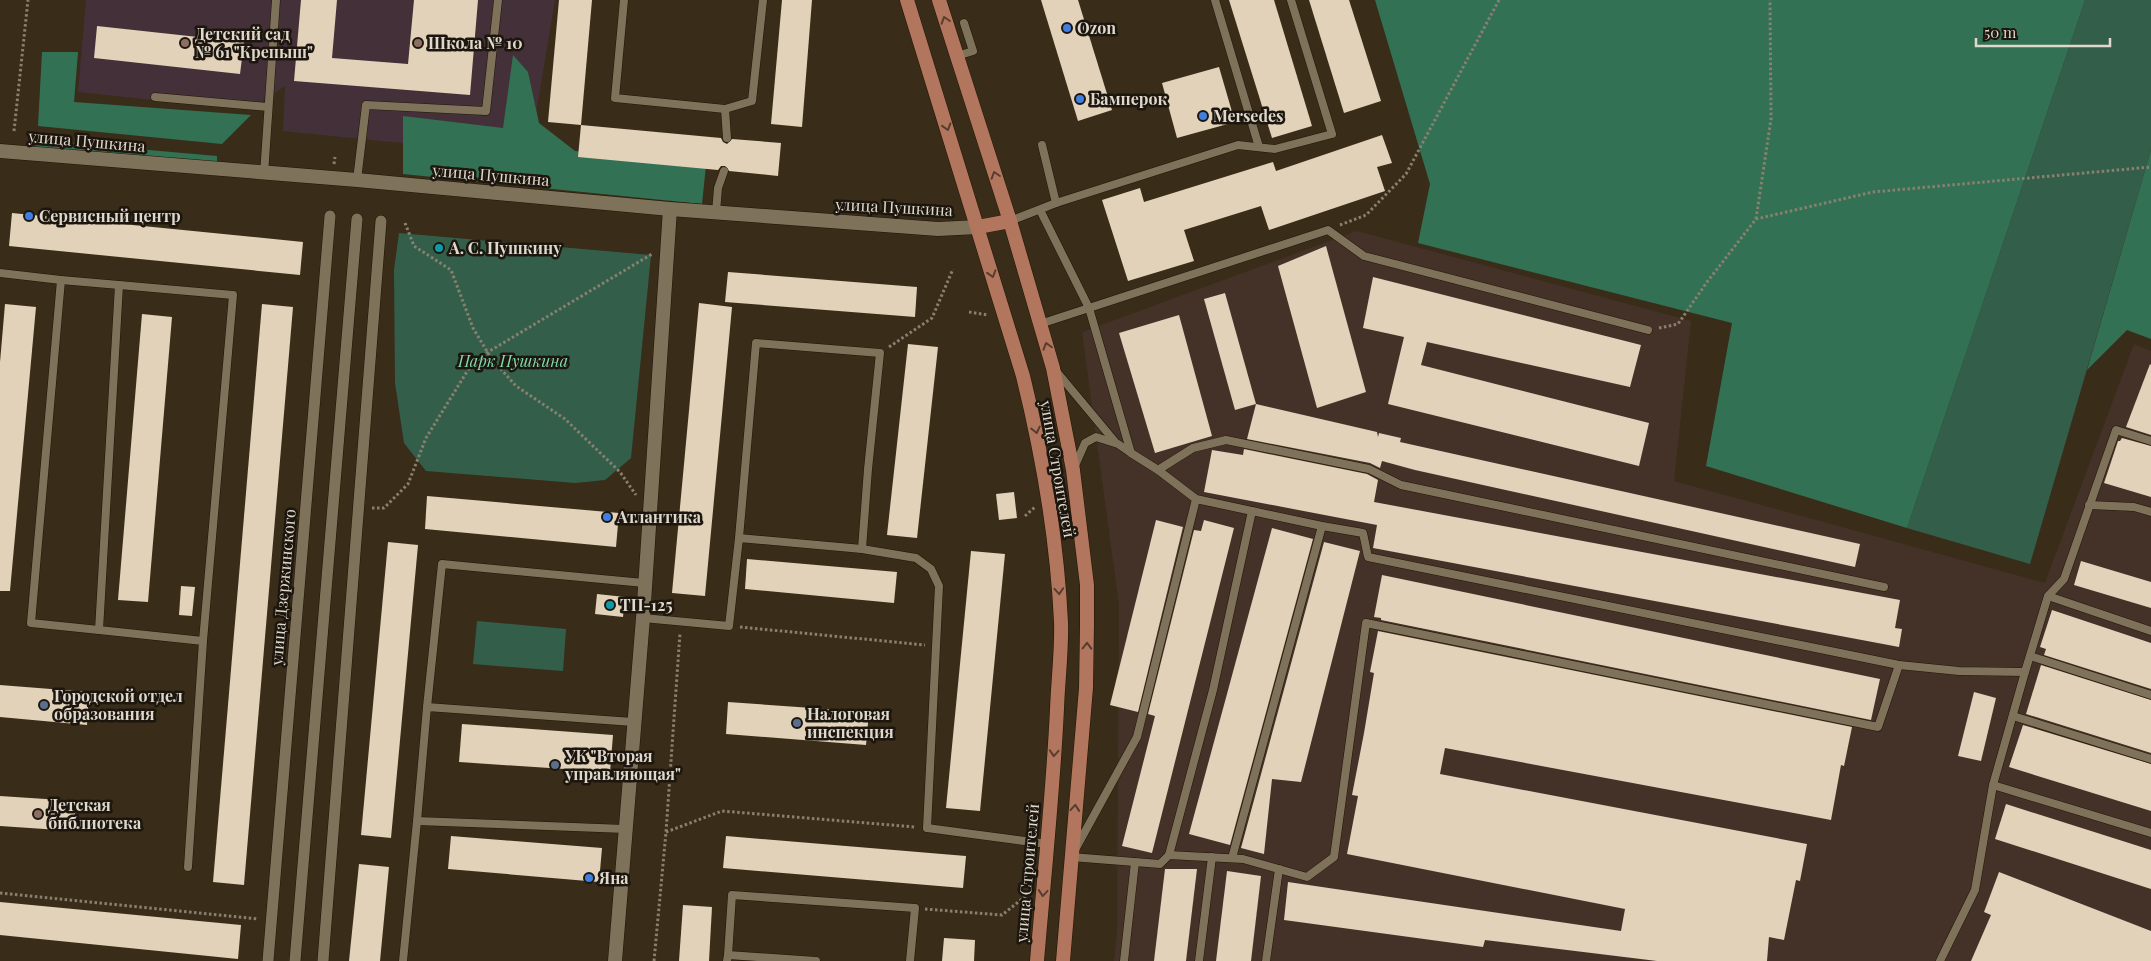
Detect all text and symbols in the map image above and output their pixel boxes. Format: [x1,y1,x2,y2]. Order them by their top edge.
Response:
scale bar [1976,15,2110,47]
one-way arrow [941,16,951,25]
place label: Ozon [1077,17,1116,38]
marker: Ozon [1061,22,1073,34]
text: 50 m [1984,22,2017,42]
place label: Детский сад № 61 "Крепыш" [195,23,313,62]
place label: Школа № 10 [428,32,523,53]
marker: Детский сад № 61 "Крепыш" [179,37,191,49]
marker: Школа № 10 [412,37,424,49]
place label: Бамперок [1090,88,1167,109]
marker: Бамперок [1074,93,1086,105]
place label: Mersedes [1213,105,1283,126]
marker: Mersedes [1197,110,1209,122]
one-way arrow [941,123,951,131]
street label: улица Пушкина [27,125,147,156]
street label: улица Пушкина [431,159,551,190]
one-way arrow [990,171,1000,179]
street label: улица Пушкина [834,193,953,220]
place label: Сервисный центр [39,205,181,226]
marker: Сервисный центр [23,210,35,222]
place label: А. С. Пушкину [448,237,562,258]
marker: А. С. Пушкину [433,242,445,254]
one-way arrow [986,269,996,277]
one-way arrow [1042,343,1052,351]
park label: Парк Пушкина [457,350,568,371]
street label: улица Строителей [1036,398,1081,539]
one-way arrow [1030,426,1041,434]
place label: Атлантика [616,506,702,527]
street label: улица Дзержинского [265,508,300,667]
marker: Атлантика [601,511,613,523]
one-way arrow [1053,587,1064,595]
place label: ТП-125 [620,594,673,615]
marker: ТП-125 [604,599,616,611]
one-way arrow [1082,642,1092,650]
place label: Городской отдел образования [54,685,183,724]
marker: Городской отдел образования [38,699,50,711]
place label: Налоговая инспекция [807,703,894,742]
marker: Налоговая инспекция [791,717,803,729]
place label: УК "Вторая управляющая" [564,745,681,784]
one-way arrow [1049,749,1060,757]
marker: УК "Вторая управляющая" [549,759,561,771]
place label: Детская библиотека [48,794,142,833]
street label: улица Строителей [1010,803,1043,944]
one-way arrow [1070,804,1081,812]
marker: Детская библиотека [32,808,44,820]
place label: Яна [598,867,629,888]
marker: Яна [583,872,595,884]
one-way arrow [1038,889,1049,897]

